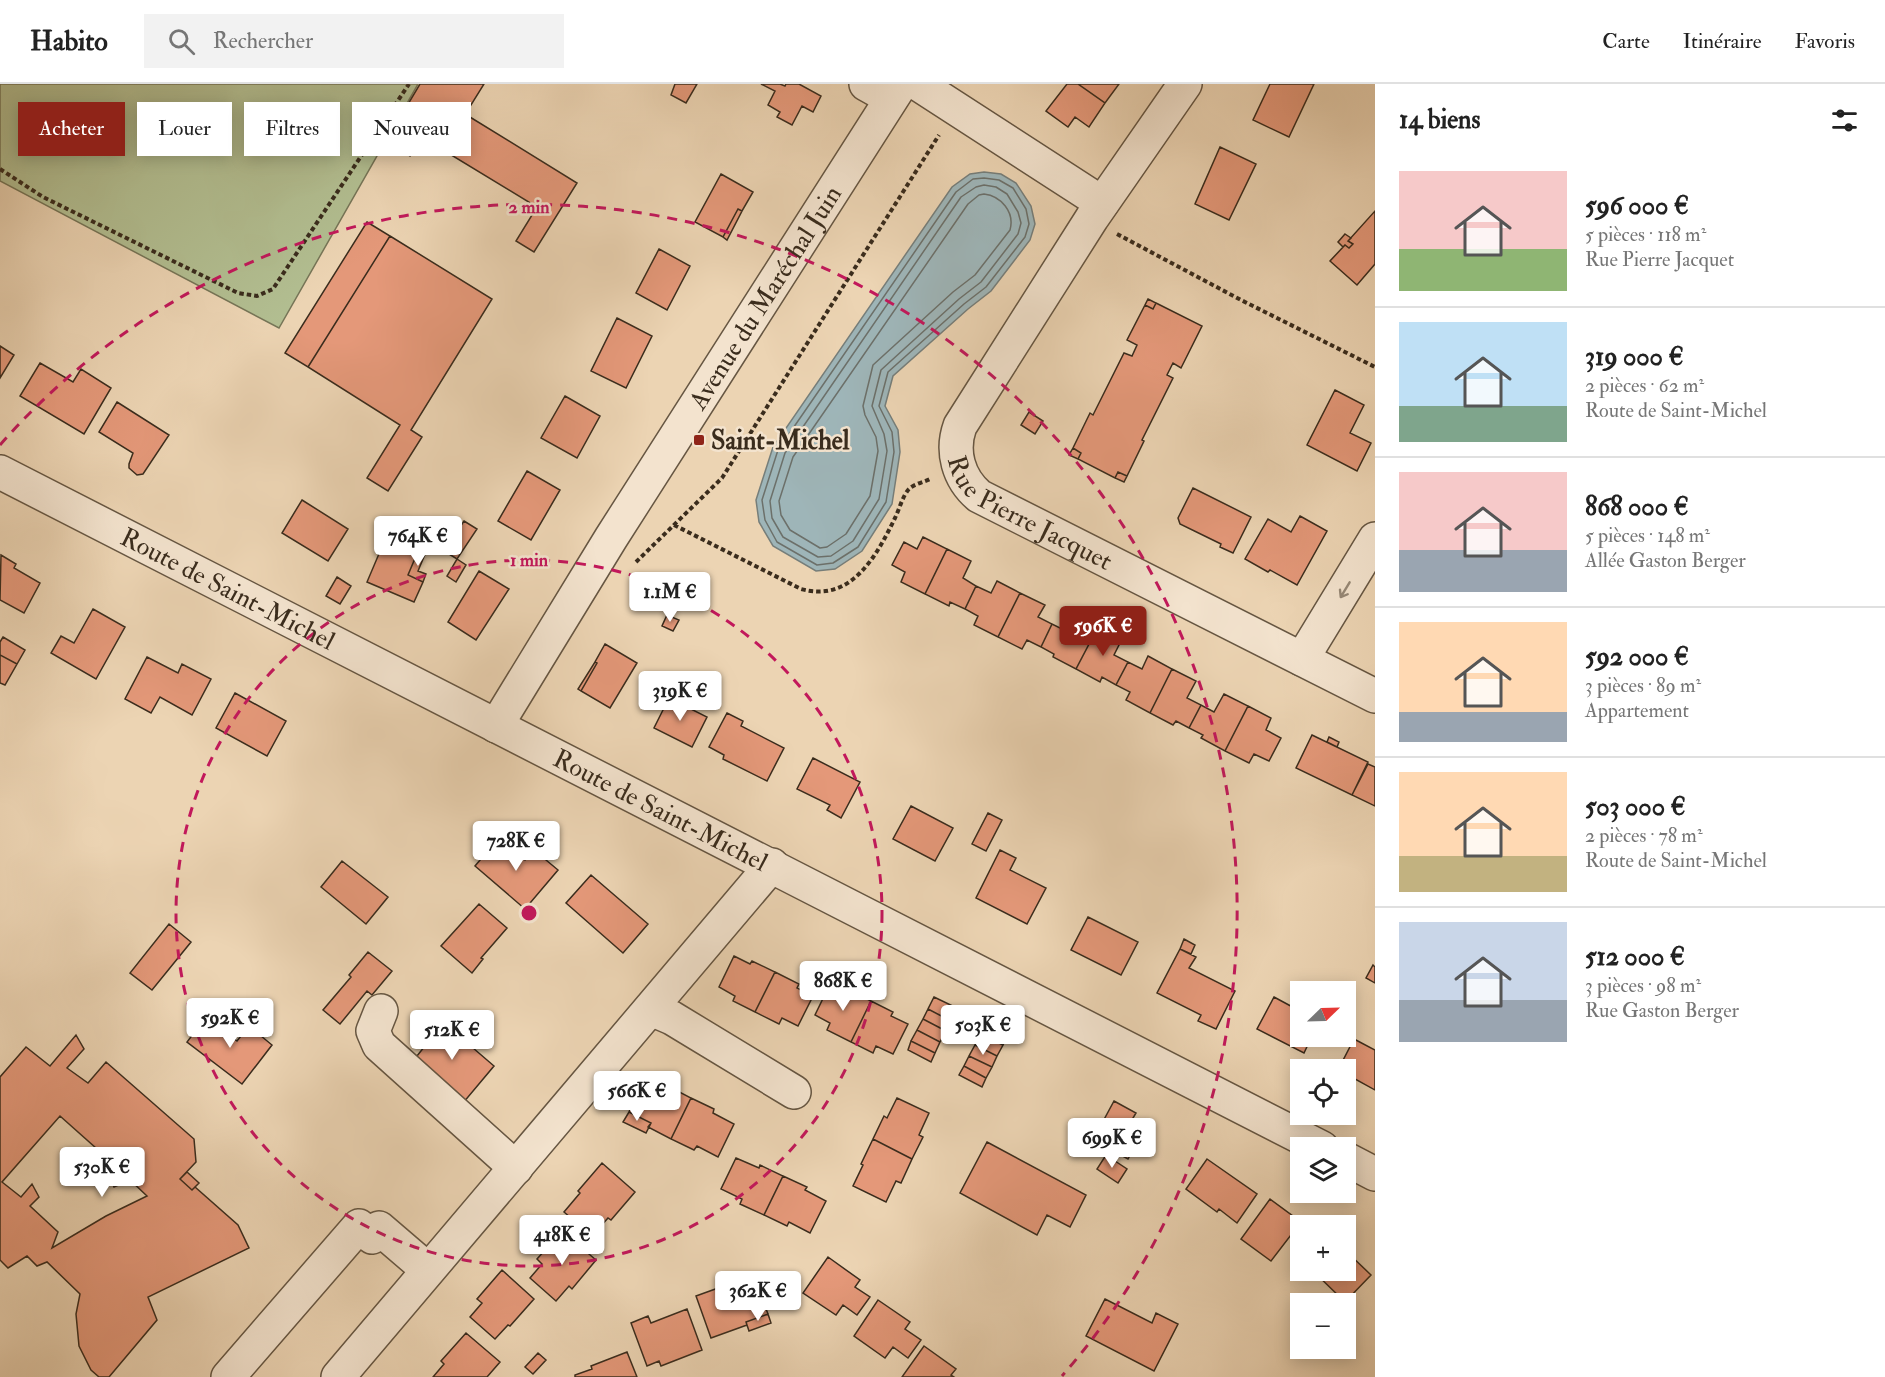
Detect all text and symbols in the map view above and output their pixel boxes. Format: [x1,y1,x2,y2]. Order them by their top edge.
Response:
search box [144,14,564,68]
text: Habito [30,24,108,59]
icon: search [165,25,198,58]
text: Rechercher [213,27,313,55]
text: Carte [1602,28,1650,55]
text: Itinéraire [1683,28,1761,55]
text: Favoris [1794,28,1855,55]
chip: Acheter [18,102,125,156]
chip: Louer [137,102,232,156]
chip: Filtres [244,102,340,156]
chip: Nouveau [352,102,471,156]
text: 14 biens [1399,104,1480,136]
icon: filters [1828,104,1861,137]
street label: Avenue du Maréchal Juin [682,180,849,417]
text: 596 000 € [1585,190,1689,222]
icon: home [1447,195,1519,267]
text: 2 min [509,196,550,219]
text: 5 pièces · 118 m² [1585,222,1706,247]
text: Rue Pierre Jacquet [1585,247,1734,272]
text: 319 000 € [1585,341,1684,373]
icon: home [1447,346,1519,418]
text: 2 pièces · 62 m² [1585,373,1704,398]
text: Route de Saint-Michel [1585,398,1767,423]
place label: Saint-Michel [711,425,850,457]
marker: Saint-Michel [692,433,706,447]
street label: Rue Pierre Jacquet [940,452,1117,578]
text: 868 000 € [1585,491,1689,523]
icon: home [1447,496,1519,568]
pin: 764K € [369,516,467,567]
street label: Route de Saint-Michel [115,521,340,658]
text: 764K € [388,523,448,548]
text: 5 pièces · 148 m² [1585,523,1710,548]
text: Allée Gaston Berger [1585,548,1746,573]
text: 1 min [510,549,549,572]
pin: 1.1M € [621,572,719,623]
text: 1.1M € [643,579,697,604]
one-way arrow [1338,581,1350,598]
pin: 596K € [1054,606,1152,657]
text: 596K € [1073,613,1133,638]
text: 592 000 € [1585,641,1689,673]
icon: home [1447,646,1519,718]
pin: 319K € [631,671,729,722]
text: 3 pièces · 89 m² [1585,673,1701,698]
text: 319K € [653,678,707,703]
text: Appartement [1585,698,1689,723]
street label: Route de Saint-Michel [548,743,773,879]
text: 503 000 € [1585,791,1686,823]
icon: home [1447,796,1519,868]
pin: 728K € [467,821,565,872]
text: 2 pièces · 78 m² [1585,823,1703,848]
text: 728K € [487,828,545,853]
text: Route de Saint-Michel [1585,848,1767,873]
centre of rings [519,903,539,923]
text: 512 000 € [1585,941,1685,973]
icon: home [1447,946,1519,1018]
pin: 868K € [794,961,892,1012]
text: 868K € [814,968,872,993]
text: 3 pièces · 98 m² [1585,973,1701,998]
north arrow [1290,981,1356,1047]
map controls [1290,981,1356,1359]
pin: 592K € [181,998,279,1049]
text: Rue Gaston Berger [1585,998,1739,1023]
text: 592K € [200,1005,260,1030]
pin: 503K € [934,1005,1032,1056]
pin: 512K € [403,1010,501,1061]
text: 503K € [955,1012,1011,1037]
text: 512K € [424,1017,480,1042]
button: locate [1290,1059,1356,1125]
pin: 566K € [588,1071,686,1122]
text: 566K € [608,1078,666,1103]
pin: 699K € [1063,1118,1161,1169]
text: 699K € [1082,1125,1142,1150]
button: layers [1290,1137,1356,1203]
pin: 530K € [53,1147,151,1198]
text: 530K € [74,1154,130,1179]
pin: 418K € [513,1215,611,1266]
button: + [1290,1215,1356,1281]
text: 418K € [533,1222,591,1247]
pin: 362K € [709,1271,807,1322]
text: 362K € [729,1278,787,1303]
button: − [1290,1293,1356,1359]

